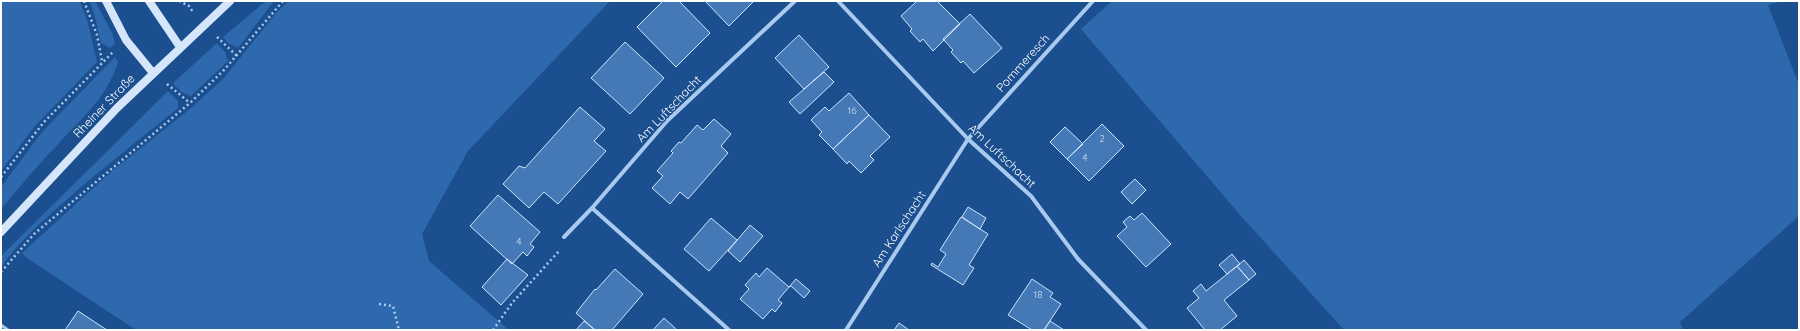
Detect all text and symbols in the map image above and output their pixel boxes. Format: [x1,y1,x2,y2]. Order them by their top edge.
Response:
street label: Pommeresch [993,31,1053,95]
street label: Rheiner Straße [70,71,138,141]
street label: Am Luftschacht [633,72,704,145]
house number: 16 [847,104,857,117]
street label: Am Luftschacht [965,121,1039,191]
house number: 2 [1099,132,1105,145]
house number: 4 [1082,151,1088,164]
street label: Am Karlschacht [868,188,929,270]
house number: 4 [516,235,522,248]
house number: 18 [1033,288,1043,301]

